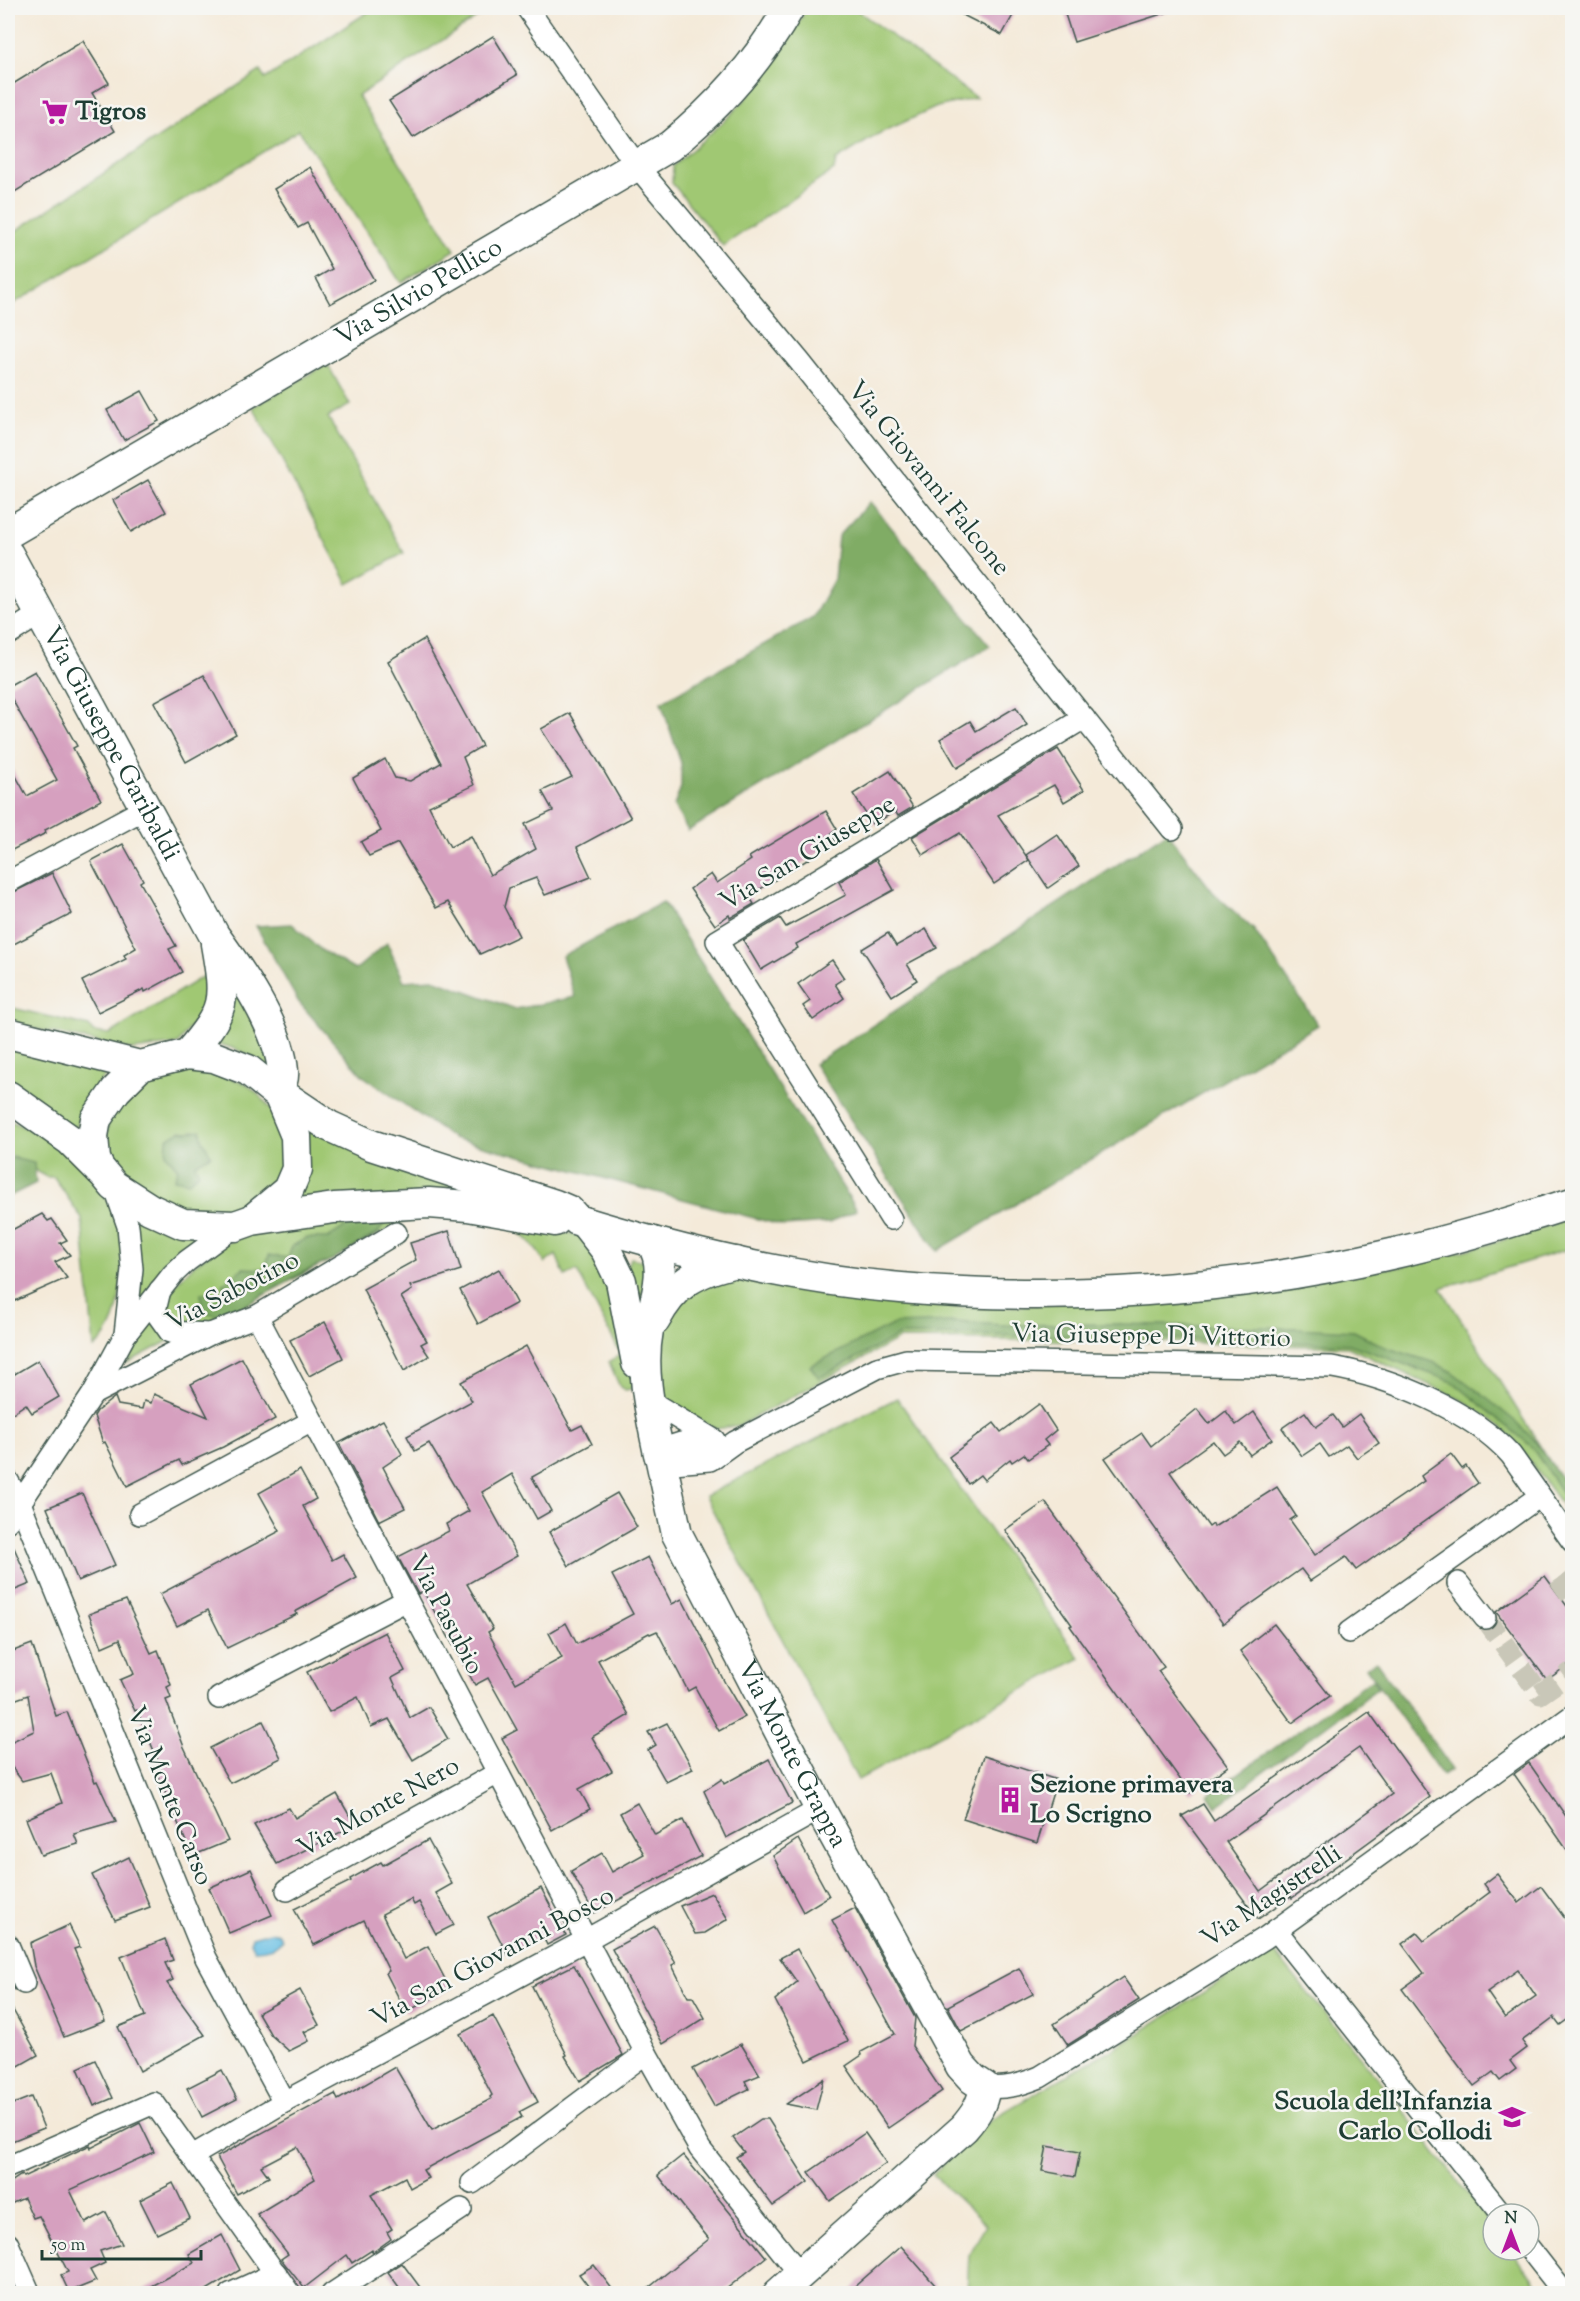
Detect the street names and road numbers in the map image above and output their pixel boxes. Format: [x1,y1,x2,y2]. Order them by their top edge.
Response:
street label: Via Silvio Pellico [328,229,510,356]
street label: Via Giovanni Falcone [838,373,1018,585]
street label: Via Giuseppe Garibaldi [32,620,189,868]
street label: Via San Giuseppe [713,787,903,921]
street label: Via Sabotino [160,1242,306,1342]
street label: Via Giuseppe Di Vittorio [1011,1316,1291,1358]
street label: Via Pasubio [398,1548,492,1682]
street label: Via Monte Grappa [727,1654,856,1855]
street label: Via Monte Carso [116,1701,222,1891]
street label: Via Monte Nero [291,1748,467,1868]
street label: Via Magistrelli [1194,1836,1350,1958]
street label: Via San Giovanni Bosco [365,1878,621,2038]

